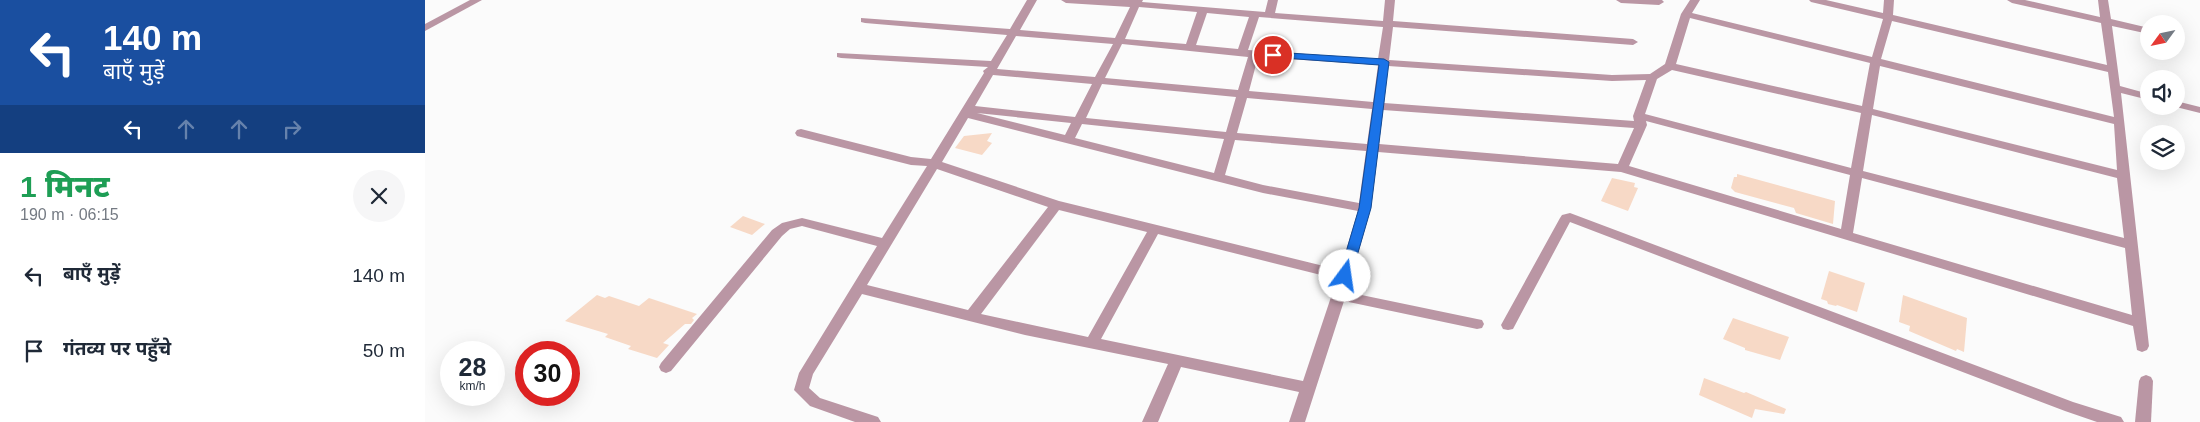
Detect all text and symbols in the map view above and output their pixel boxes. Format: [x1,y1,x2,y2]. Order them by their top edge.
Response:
north arrow [2140,15,2185,60]
map controls [2140,15,2185,170]
text: 140 m [103,18,202,57]
icon: left [20,20,85,85]
pin [1252,34,1294,76]
icon: arrive [1259,41,1287,69]
text: बाएँ मुड़ें [103,59,164,84]
button: sound [2140,70,2185,115]
icon: left [119,115,147,143]
icon: ahead [172,115,200,143]
icon: ahead [225,115,253,143]
icon: right [278,115,306,143]
button: layers [2140,125,2185,170]
text: 1 मिनट [20,170,110,203]
button: close [353,170,405,222]
text: 190 m · 06:15 [20,206,119,223]
position arrow [1318,249,1370,301]
icon: left [20,262,48,290]
text: बाएँ मुड़ें [63,263,120,284]
text: 140 m [352,265,405,286]
icon: arrive [20,337,48,365]
text: गंतव्य पर पहुँचे [63,338,171,359]
text: 50 m [363,340,405,361]
speed limit sign: 30 [515,341,580,406]
text: 28 [459,353,486,381]
text: km/h [459,379,486,393]

